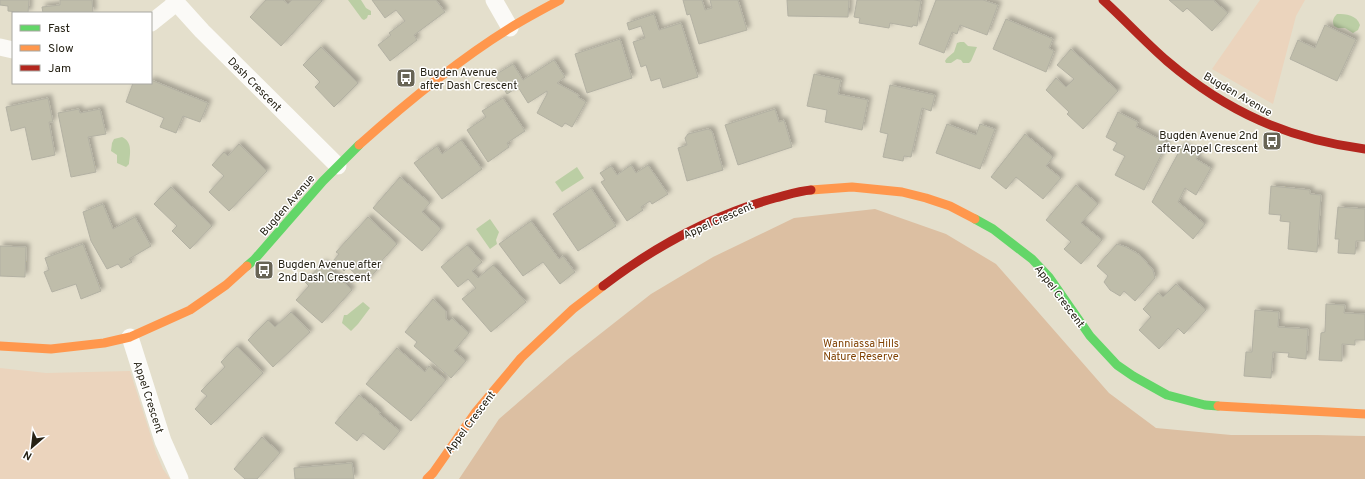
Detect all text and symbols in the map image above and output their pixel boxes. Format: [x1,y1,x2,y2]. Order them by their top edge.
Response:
legend [12,12,152,84]
text: Fast [48,21,70,37]
text: Slow [48,41,74,57]
street label: Dash Crescent [224,55,284,115]
text: Jam [48,61,71,77]
place label: Bugden Avenue after Dash Crescent [420,66,517,93]
bus stop icon: Bugden Avenue after Dash Crescent [395,67,417,89]
street label: Bugden Avenue [1201,70,1274,120]
place label: Bugden Avenue 2nd after Appel Crescent [1157,129,1258,156]
bus stop icon: Bugden Avenue 2nd after Appel Crescent [1261,130,1283,152]
street label: Bugden Avenue [257,172,318,239]
street label: Appel Crescent [681,199,756,243]
place label: Bugden Avenue after 2nd Dash Crescent [278,258,382,285]
bus stop icon: Bugden Avenue after 2nd Dash Crescent [253,259,275,281]
street label: Appel Crescent [1031,262,1087,331]
park label: Wanniassa Hills Nature Reserve [823,337,899,364]
street label: Appel Crescent [130,359,166,435]
street label: Appel Crescent [443,388,499,457]
north arrow [12,427,52,467]
text: N [21,447,35,463]

